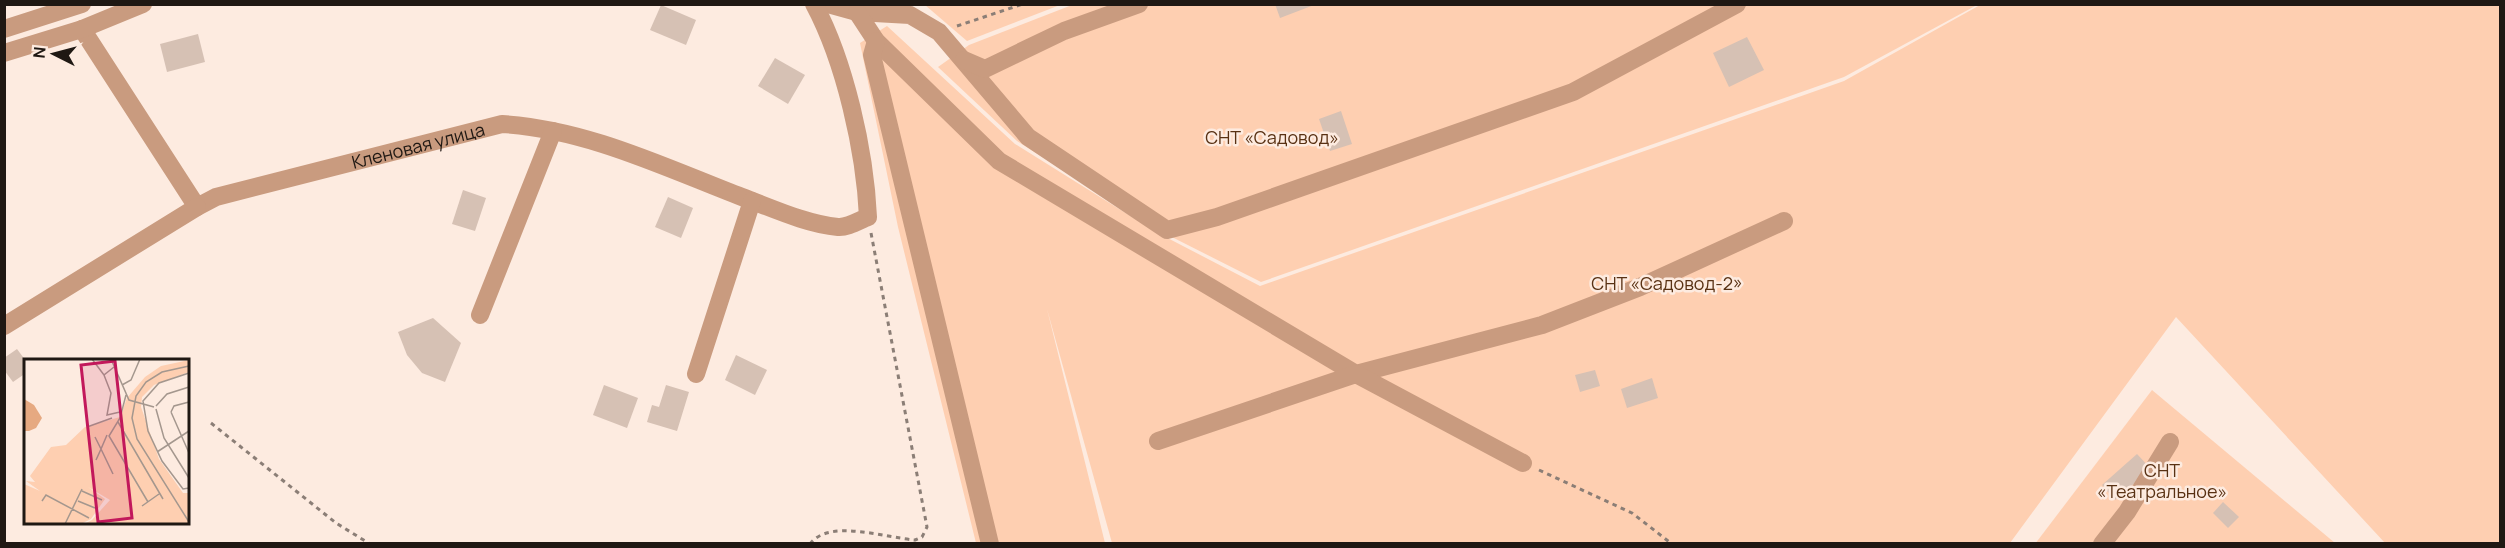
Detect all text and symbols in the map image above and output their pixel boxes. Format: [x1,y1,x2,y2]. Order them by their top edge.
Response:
north arrow [24,24,84,84]
text: N [28,46,51,59]
street label: Кленовая улица [349,117,487,174]
park label: СНТ «Садовод» [1205,125,1339,149]
park label: СНТ «Садовод-2» [1591,271,1743,295]
inset map [24,359,189,524]
park label: СНТ «Театральное» [2097,458,2227,503]

